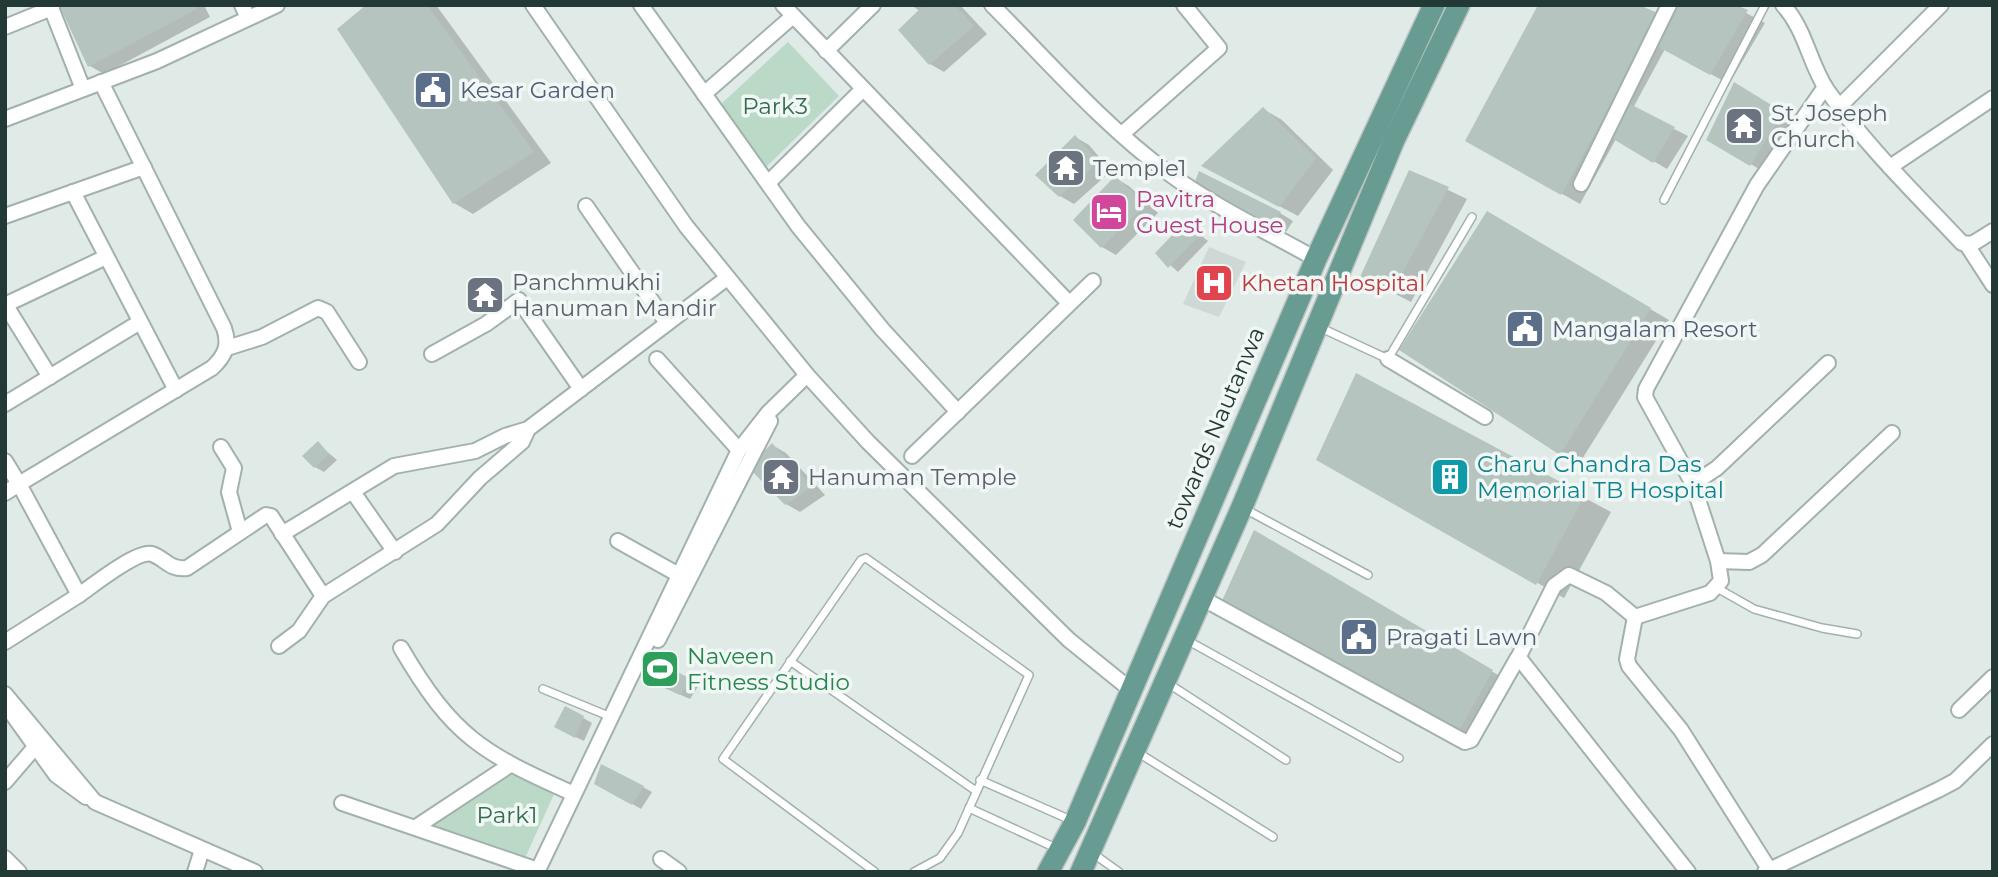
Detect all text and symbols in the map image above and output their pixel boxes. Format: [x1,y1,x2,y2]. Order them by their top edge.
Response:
public building icon: Kesar Garden [412,69,454,111]
place label: Kesar Garden [460,76,615,104]
park label: Park3 [742,92,808,120]
place label: St. Joseph Church [1771,99,1888,153]
temple icon: St. Joseph Church [1723,105,1765,147]
temple icon: Temple1 [1045,147,1087,189]
place label: Temple1 [1093,154,1187,182]
place label: Pavitra Guest House [1136,185,1283,239]
hotel icon: Pavitra Guest House [1088,191,1130,233]
hospital icon: Khetan Hospital [1193,262,1235,304]
place label: Panchmukhi Hanuman Mandir [512,268,717,322]
place label: Khetan Hospital [1241,269,1425,297]
temple icon: Panchmukhi Hanuman Mandir [464,274,506,316]
public building icon: Mangalam Resort [1504,308,1546,350]
place label: Mangalam Resort [1552,315,1758,343]
street label: towards Nautanwa [1160,323,1270,533]
place label: Charu Chandra Das Memorial TB Hospital [1477,450,1724,504]
temple icon: Hanuman Temple [760,456,802,498]
building icon: Charu Chandra Das Memorial TB Hospital [1429,456,1471,498]
place label: Hanuman Temple [808,463,1017,491]
public building icon: Pragati Lawn [1338,616,1380,658]
place label: Pragati Lawn [1386,623,1537,651]
place label: Naveen Fitness Studio [687,642,850,696]
sports icon: Naveen Fitness Studio [639,648,681,690]
park label: Park1 [477,801,537,829]

